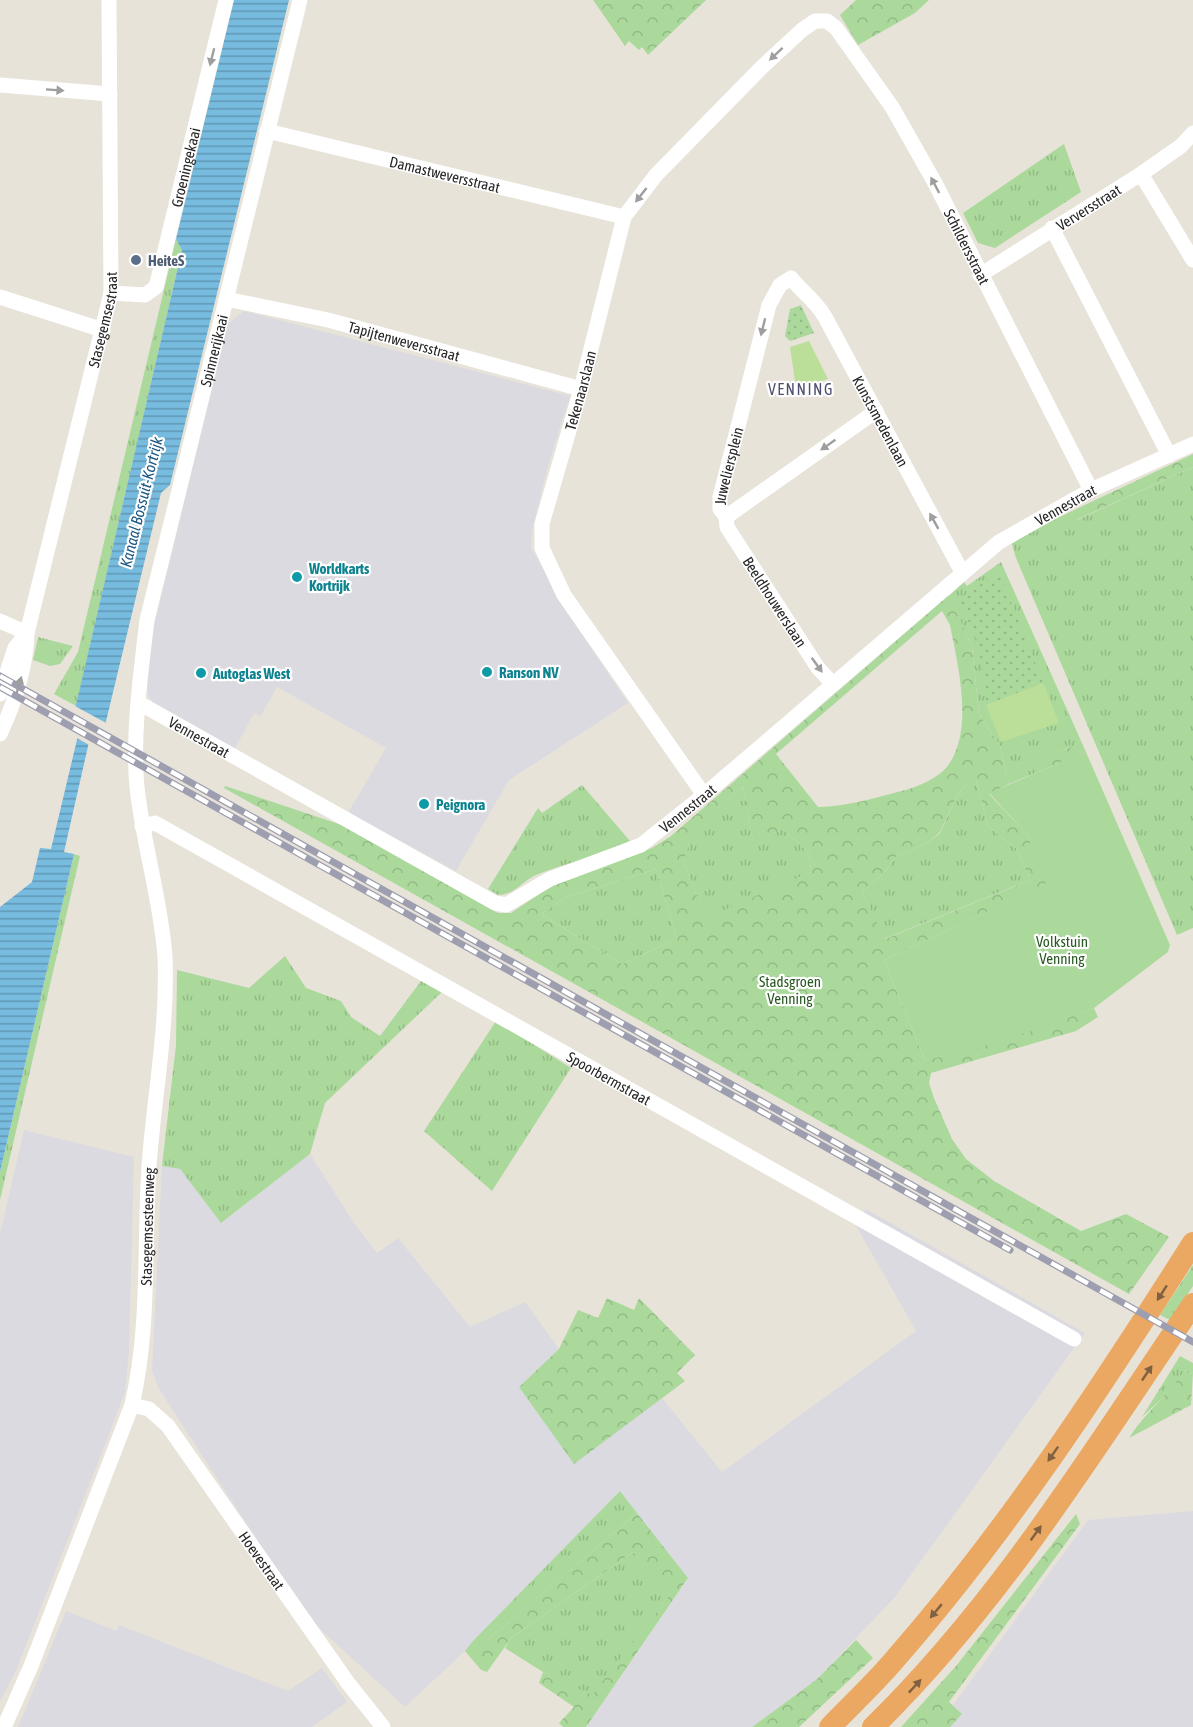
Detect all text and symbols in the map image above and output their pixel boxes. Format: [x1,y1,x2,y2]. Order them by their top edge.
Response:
one-way arrow [769,47,783,61]
one-way arrow [207,48,217,66]
one-way arrow [45,86,64,95]
street label: Groeningekaai [167,126,203,209]
street label: Damastweversstraat [388,152,502,195]
one-way arrow [931,177,940,194]
street label: Verversstraat [1053,180,1124,234]
one-way arrow [634,187,647,203]
street label: Schildersstraat [941,206,993,287]
place label: HeiteS [148,252,185,269]
marker: HeiteS [129,253,143,267]
street label: Stasegemsestraat [84,272,120,369]
street label: Spinnerijkaai [196,313,231,388]
street label: Tapijtenweversstraat [346,317,462,364]
one-way arrow [758,317,768,336]
street label: Tekenaarslaan [561,349,599,432]
street label: Kunstsmedenlaan [850,373,912,469]
district label: VENNING [768,380,834,398]
street label: Juweliersplein [711,425,746,505]
water label: Kanaal Bossuit-Kortrijk [116,434,167,569]
one-way arrow [820,439,836,451]
street label: Vennestraat [1032,481,1098,528]
one-way arrow [929,512,939,529]
street label: Beeldhouwerslaan [740,554,811,650]
place label: Worldkarts Kortrijk [308,560,370,594]
marker: Worldkarts Kortrijk [290,570,304,584]
one-way arrow [811,656,823,672]
place label: Ranson NV [499,664,559,681]
place label: Autoglas West [212,665,291,682]
marker: Ranson NV [480,665,494,679]
marker: Autoglas West [194,666,208,680]
one-way arrow [14,676,24,694]
street label: Vennestraat [166,713,233,761]
street label: Vennestraat [656,780,719,836]
place label: Peignora [436,796,485,813]
marker: Peignora [417,797,431,811]
park label: Volkstuin Venning [1036,933,1088,967]
park label: Stadsgroen Venning [759,973,821,1007]
street label: Spoorbermstraat [564,1048,654,1108]
street label: Stasegemsesteenweg [137,1167,157,1286]
one-way arrow [1156,1285,1167,1301]
one-way arrow [1141,1364,1152,1381]
one-way arrow [1047,1446,1059,1462]
one-way arrow [1030,1525,1042,1541]
street label: Hoevestraat [236,1528,288,1593]
one-way arrow [930,1603,943,1619]
one-way arrow [908,1678,922,1693]

